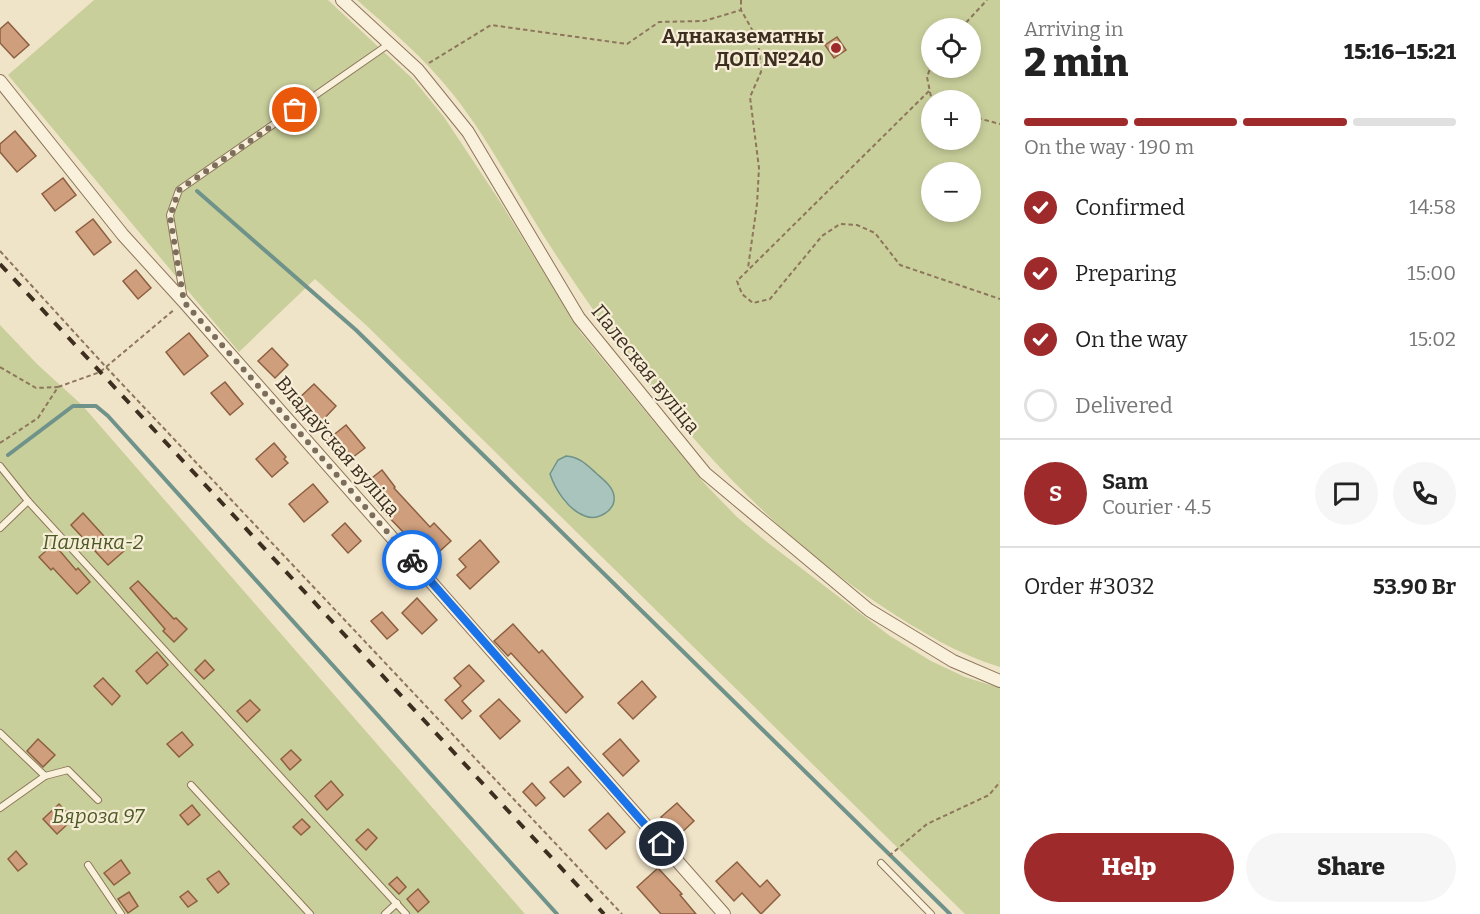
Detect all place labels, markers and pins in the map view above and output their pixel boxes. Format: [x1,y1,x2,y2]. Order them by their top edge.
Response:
place label: Аднаказематны ДОП №240 [662,24,824,71]
marker: Аднаказематны ДОП №240 [829,41,843,55]
pin [269,84,320,135]
pin [636,818,687,869]

